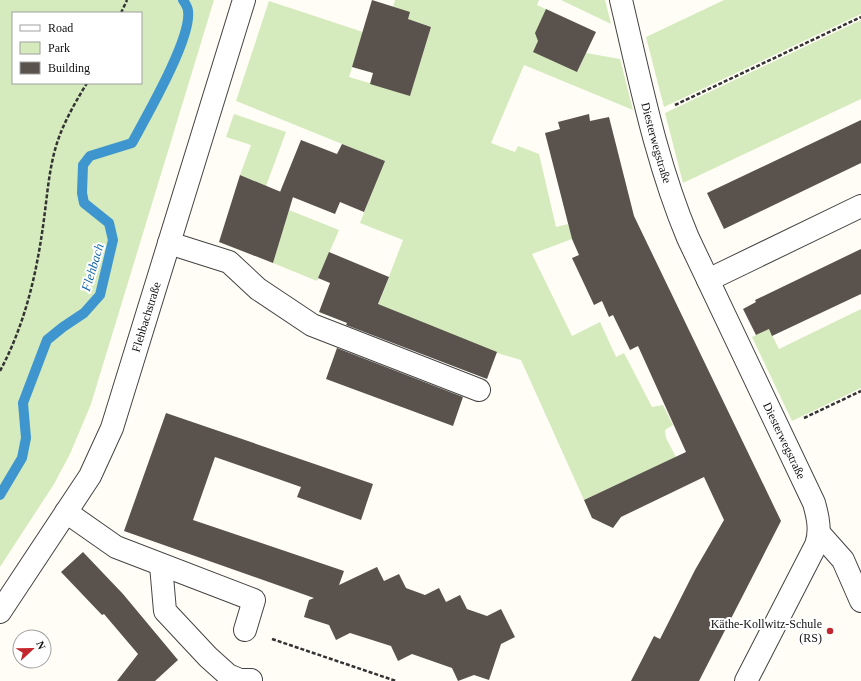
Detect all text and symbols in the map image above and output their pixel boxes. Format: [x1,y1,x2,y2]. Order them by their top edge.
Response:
legend [12,12,142,84]
text: Road [48,21,73,35]
text: Park [48,41,70,55]
text: Building [48,61,90,75]
street label: Diesterwegstraße [638,101,674,185]
water label: Flehbach [78,241,107,294]
street label: Flehbachstraße [129,280,164,354]
street label: Diesterwegstraße [760,400,809,481]
place label: Käthe-Kollwitz-Schule (RS) [711,617,822,645]
marker: Käthe-Kollwitz-Schule (RS) [825,626,835,636]
north arrow [12,629,52,669]
text: N [34,639,48,651]

